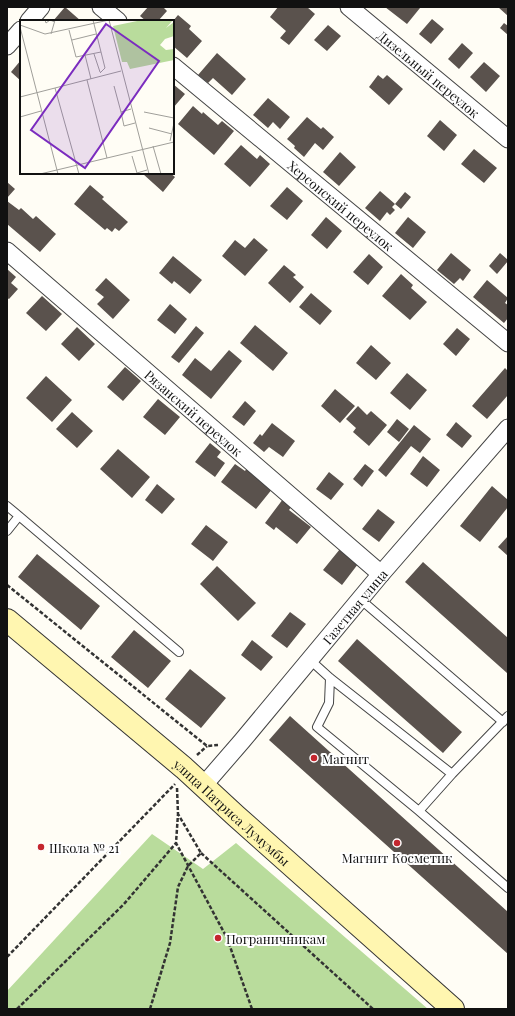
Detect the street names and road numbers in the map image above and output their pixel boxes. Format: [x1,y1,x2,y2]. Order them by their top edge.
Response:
street label: Дизельный переулок [374,26,484,121]
street label: Херсонский переулок [285,156,398,254]
street label: Рязанский переулок [142,366,247,460]
street label: Газетная улица [318,565,391,647]
street label: улица Патриса Лумумбы [170,754,294,869]

